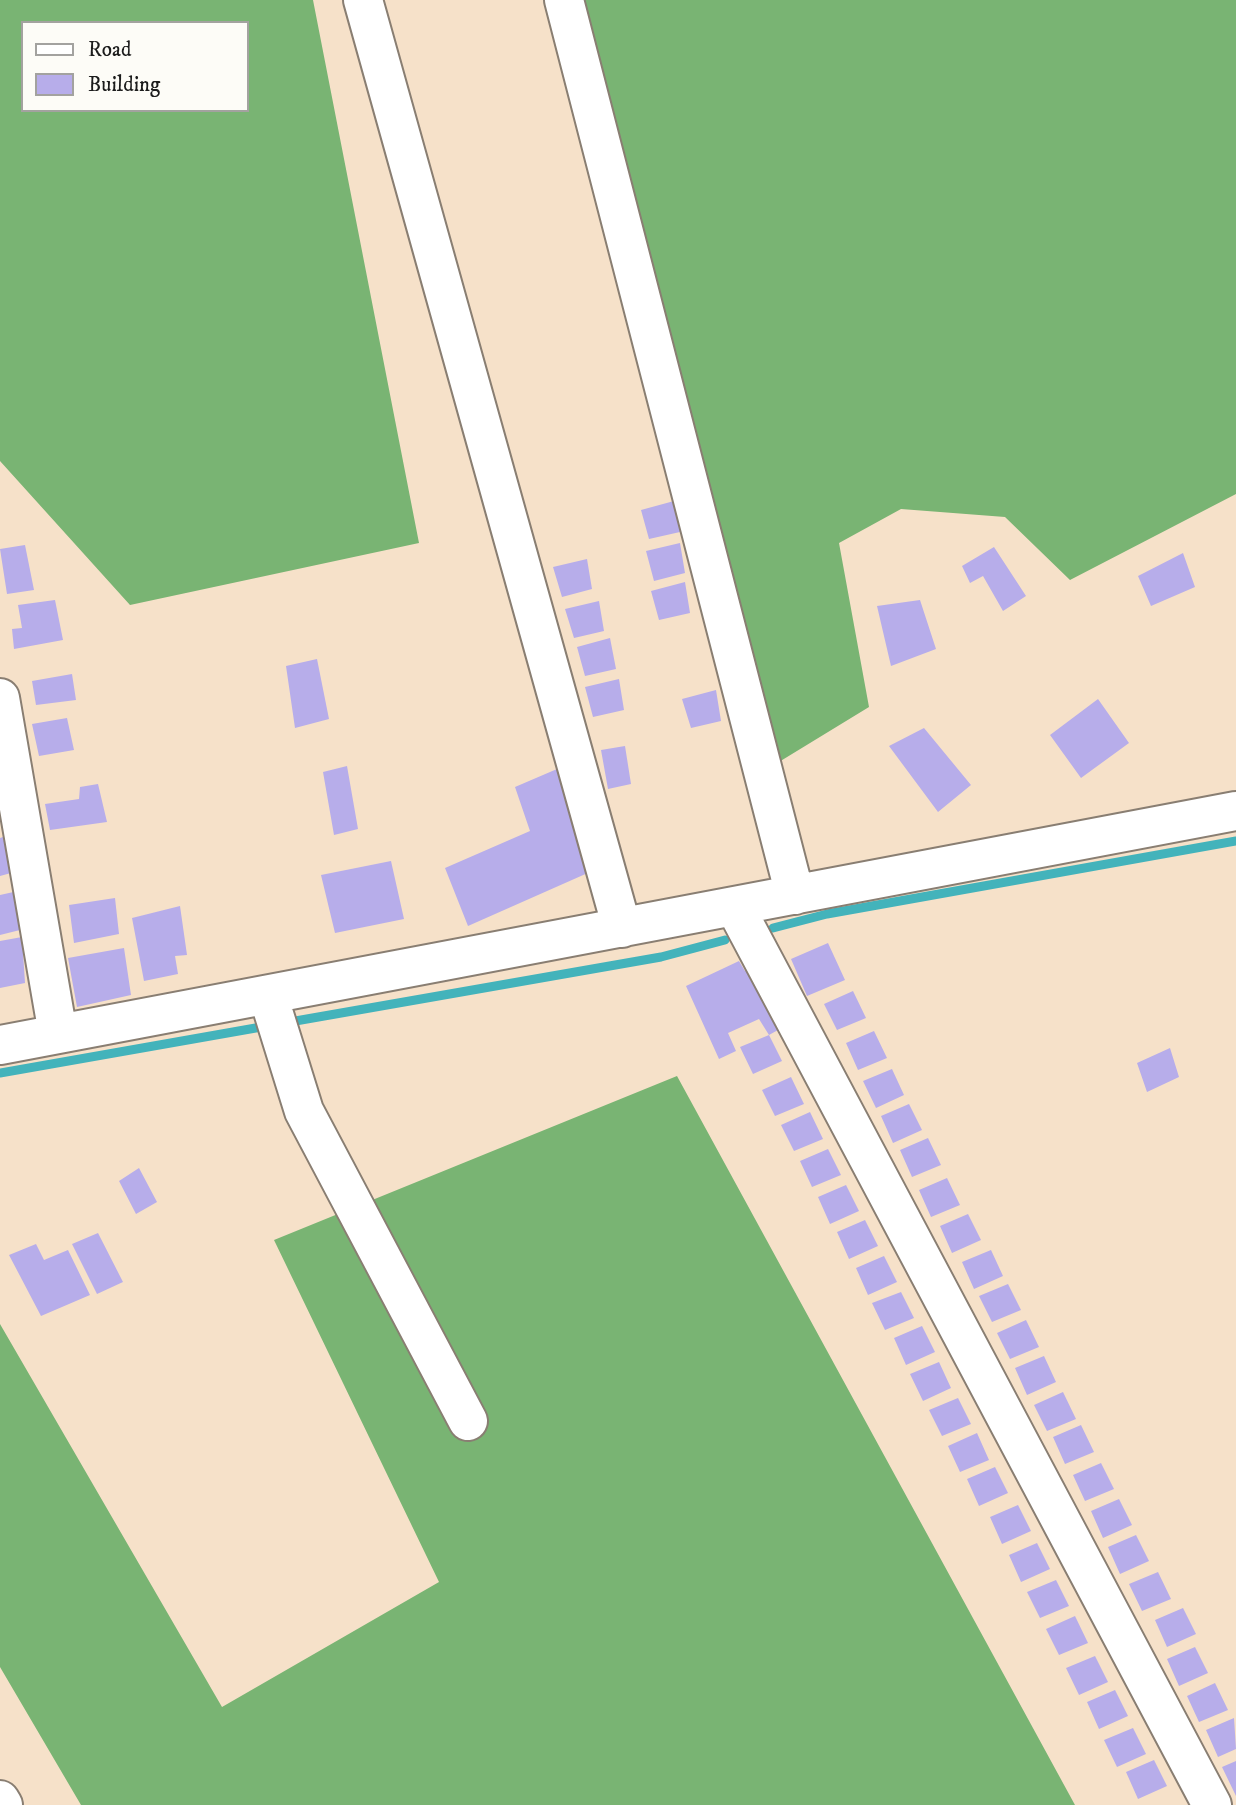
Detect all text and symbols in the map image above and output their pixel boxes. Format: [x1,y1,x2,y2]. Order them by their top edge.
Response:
legend [21,21,248,112]
text: Road [88,37,132,63]
text: Building [88,72,160,98]

